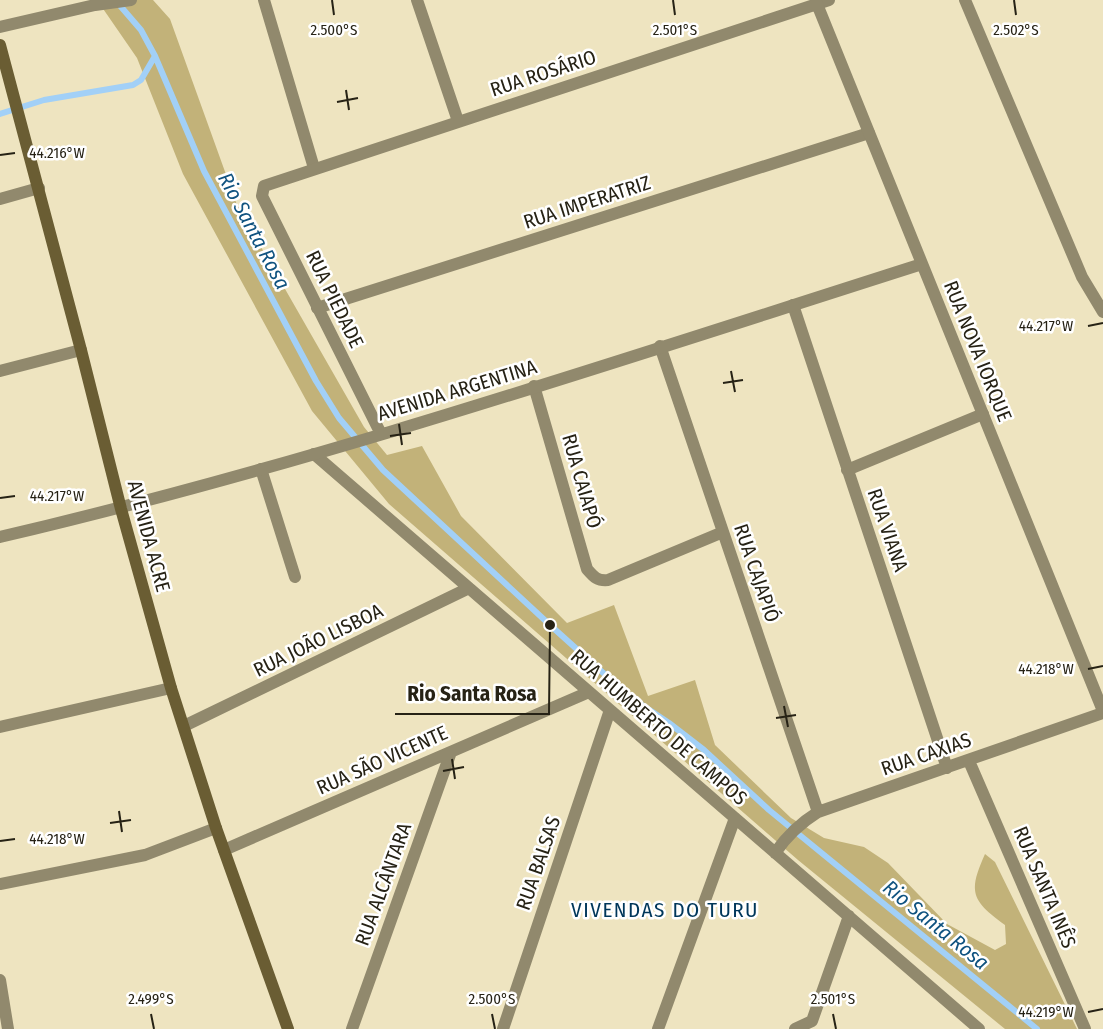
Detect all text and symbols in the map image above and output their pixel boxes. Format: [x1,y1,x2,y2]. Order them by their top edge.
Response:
text: 2.500°S [311,21,357,39]
text: 2.501°S [653,21,697,39]
text: 2.502°S [993,21,1039,39]
street label: RUA ROSÁRIO [487,45,599,101]
text: 44.216°W [29,144,85,162]
water label: Rio Santa Rosa [212,168,296,294]
street label: RUA IMPERATRIZ [520,170,654,234]
street label: RUA PIEDADE [301,246,369,352]
street label: RUA NOVA IORQUE [939,277,1017,425]
text: 44.217°W [1019,317,1073,335]
street label: AVENIDA ARGENTINA [374,354,540,426]
street label: RUA CAIAPÓ [557,431,607,531]
street label: AVENIDA ACRE [123,478,175,594]
street label: RUA VIANA [863,485,914,575]
text: 44.217°W [30,487,84,505]
street label: RUA CAJAPIÓ [729,521,785,625]
street label: RUA JOÃO LISBOA [249,598,387,682]
street label: RUA HUMBERTO DE CAMPOS [566,644,752,810]
text: 44.218°W [1018,660,1074,678]
callout: Rio Santa Rosa [395,675,549,714]
text: Rio Santa Rosa [407,681,537,707]
street label: RUA SÃO VICENTE [313,720,451,800]
street label: RUA CAXIAS [878,727,974,781]
street label: RUA BALSAS [511,813,565,913]
street label: RUA ALCÂNTARA [350,819,417,949]
street label: RUA SANTA INÊS [1009,822,1081,952]
text: 44.218°W [29,830,85,848]
water label: Rio Santa Rosa [878,874,994,976]
district label: VIVENDAS DO TURU [571,897,759,923]
text: 2.499°S [128,990,174,1008]
text: 2.500°S [469,990,515,1008]
text: 2.501°S [811,990,855,1008]
text: 44.219°W [1018,1003,1074,1021]

